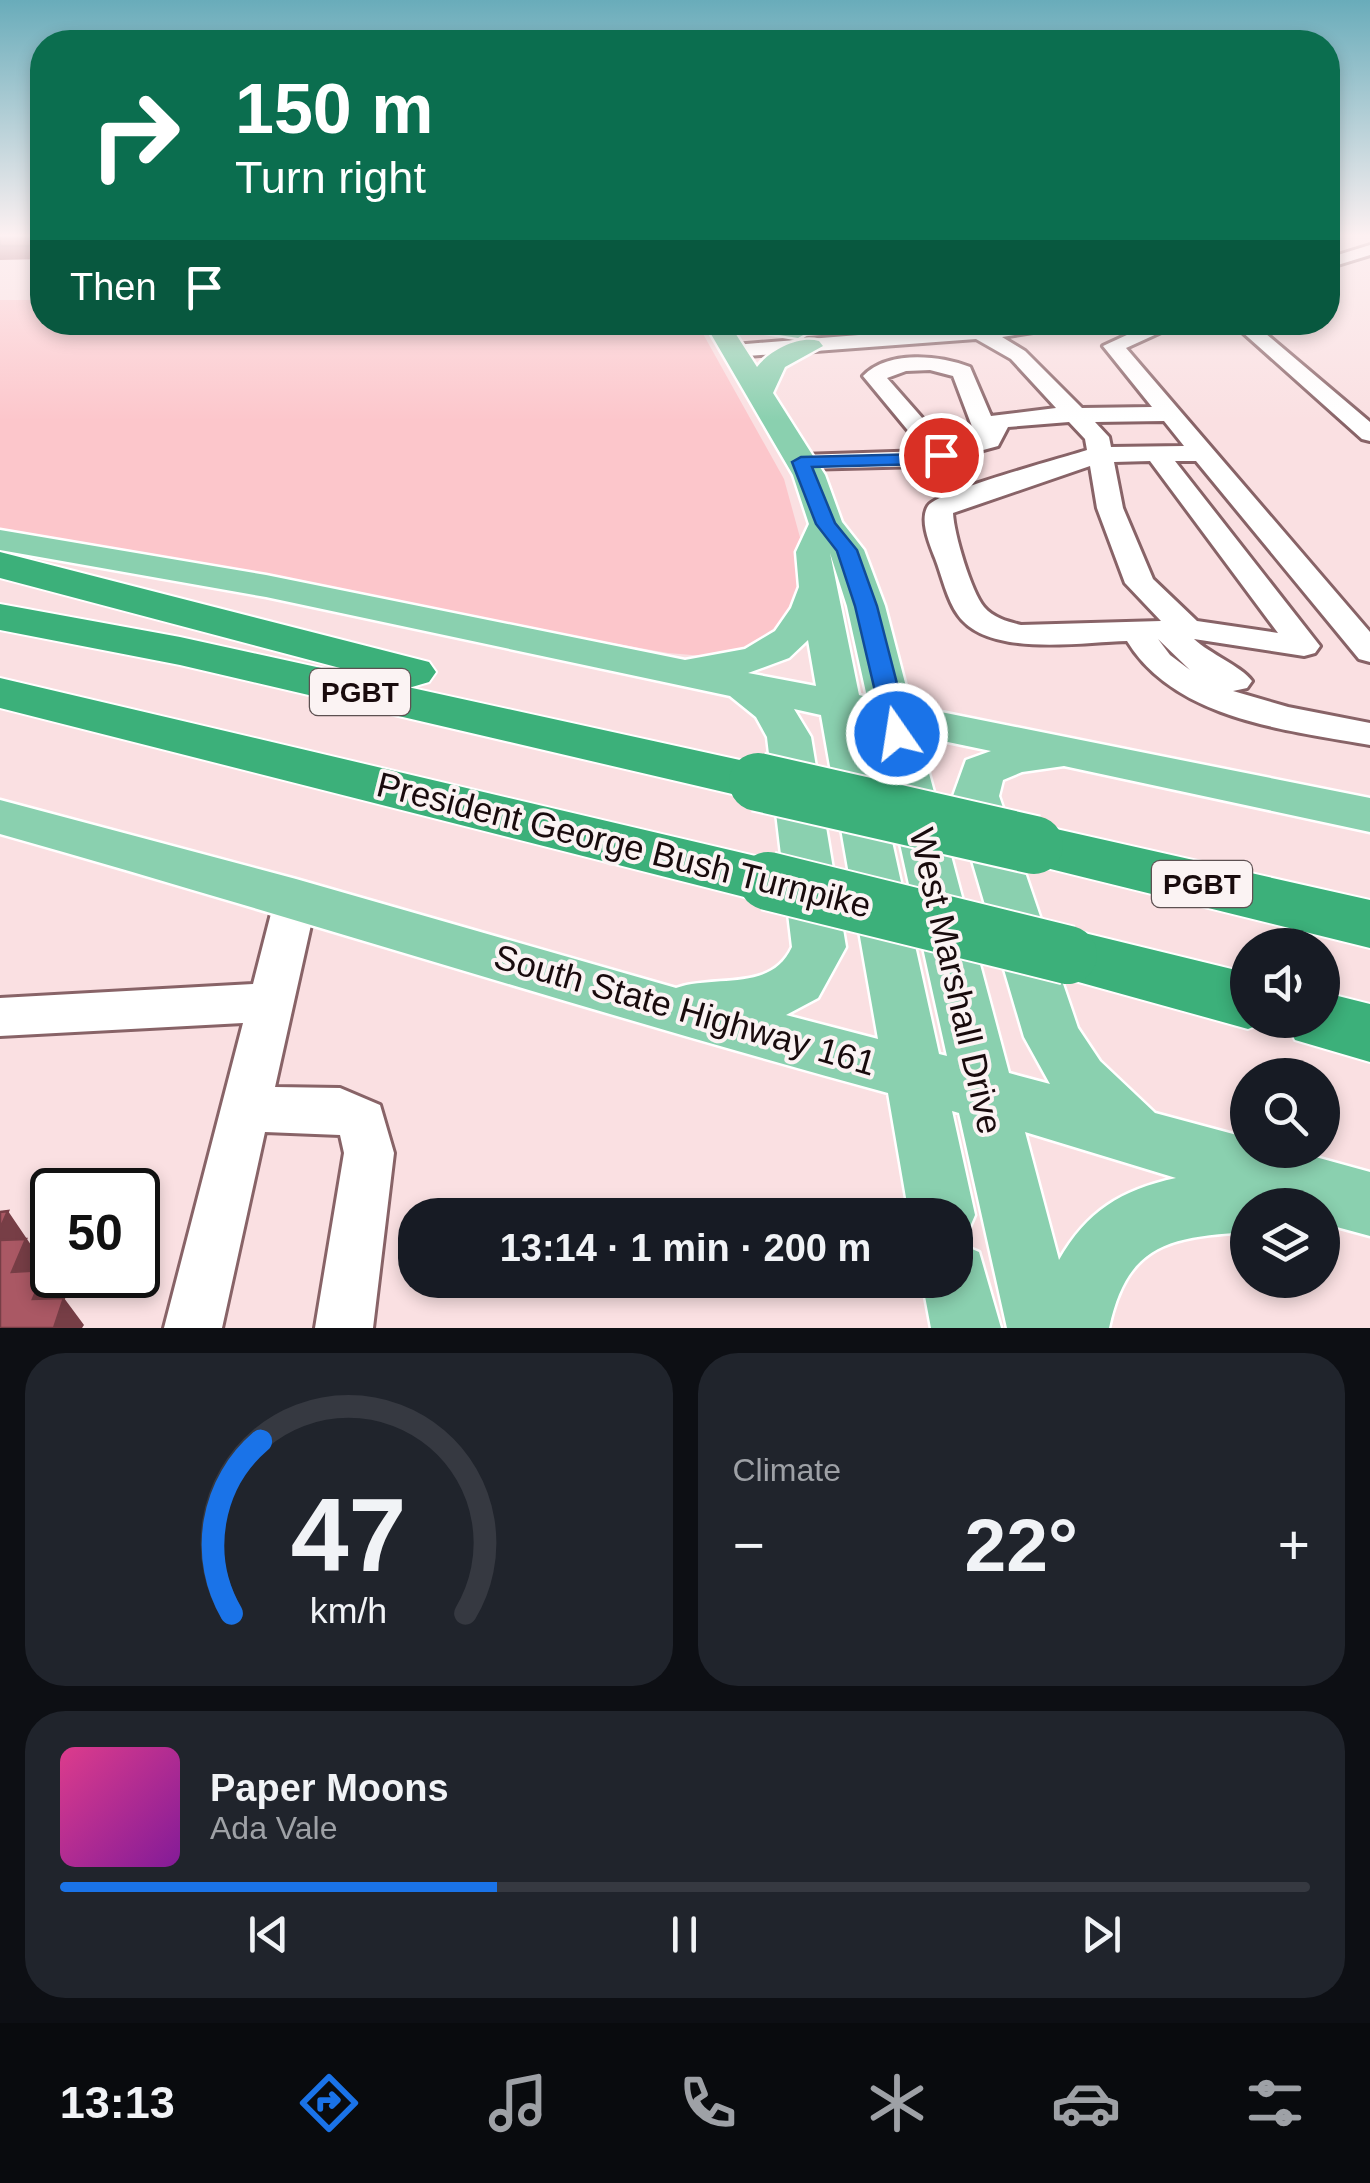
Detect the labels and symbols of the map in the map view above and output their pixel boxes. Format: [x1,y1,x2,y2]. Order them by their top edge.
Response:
pin [899,413,984,498]
road number: PGBT [310,669,410,715]
position arrow [845,682,949,786]
street label: President George Bush Turnpike [373,764,875,925]
street label: West Marshall Drive [902,824,1011,1138]
road number: PGBT [1152,861,1252,907]
street label: South State Highway 161 [490,936,880,1083]
speed limit sign: 50 [30,1168,160,1298]

